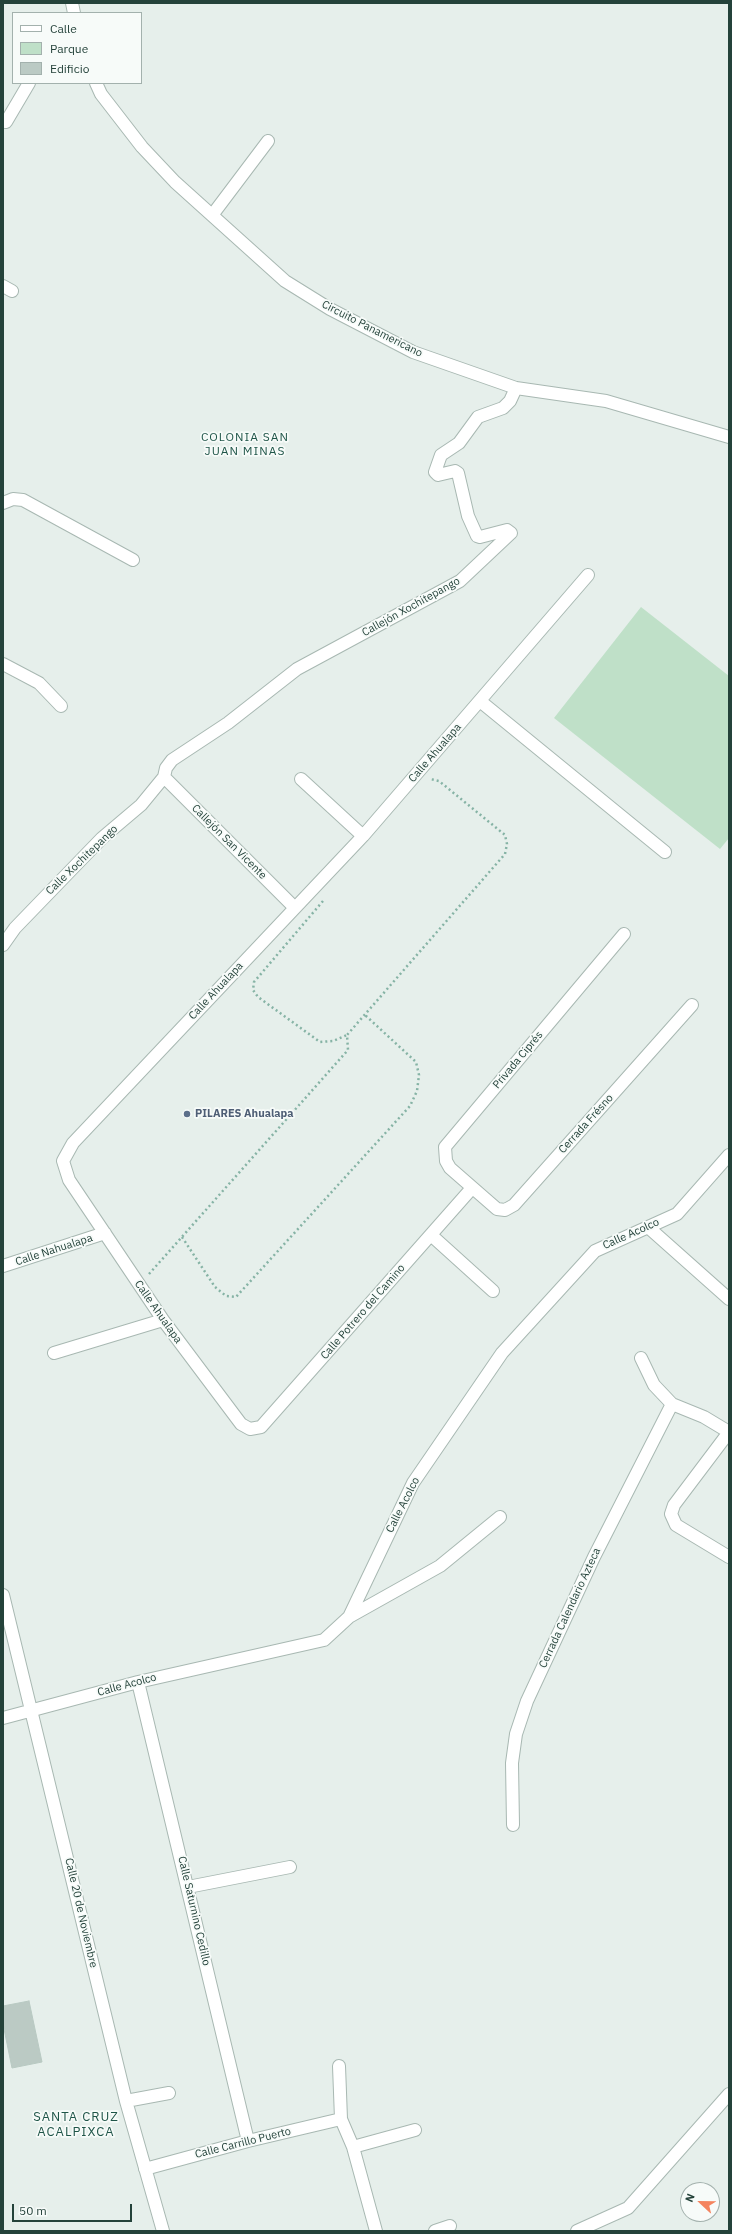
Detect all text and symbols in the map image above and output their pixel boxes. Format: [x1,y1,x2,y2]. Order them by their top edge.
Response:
legend [12,12,142,84]
text: Calle [50,21,77,36]
text: Parque [50,41,88,56]
text: Edificio [50,61,89,76]
street label: Circuito Panamericano [319,298,425,360]
district label: COLONIA SAN JUAN MINAS [201,431,289,459]
street label: Callejón Xochitepango [360,575,462,639]
street label: Calle Ahualapa [406,721,464,785]
street label: Callejón San Vicente [189,802,269,882]
street label: Calle Xochitepango [43,822,121,898]
street label: Calle Ahualapa [186,960,246,1022]
street label: Privada Ciprés [490,1029,546,1091]
street label: Cerrada Frésno [556,1092,616,1156]
place label: PILARES Ahualapa [195,1107,294,1121]
marker: PILARES Ahualapa [182,1109,192,1119]
street label: Calle Acolco [601,1216,661,1252]
street label: Calle Nahualapa [14,1231,94,1269]
street label: Calle Potrero del Camino [318,1262,408,1362]
street label: Calle Ahualapa [131,1278,185,1346]
street label: Calle Acolco [383,1475,423,1535]
street label: Cerrada Calendario Azteca [536,1546,604,1670]
street label: Calle Acolco [96,1671,158,1699]
street label: Calle Saturnino Cedillo [175,1855,213,1967]
street label: Calle 20 de Noviembre [62,1857,100,1969]
district label: SANTA CRUZ ACALPIXCA [33,2109,119,2140]
street label: Calle Carrillo Puerto [194,2125,292,2161]
north arrow [680,2182,720,2222]
text: N [682,2192,698,2204]
scale bar [14,2196,134,2222]
text: 50 m [19,2203,47,2218]

